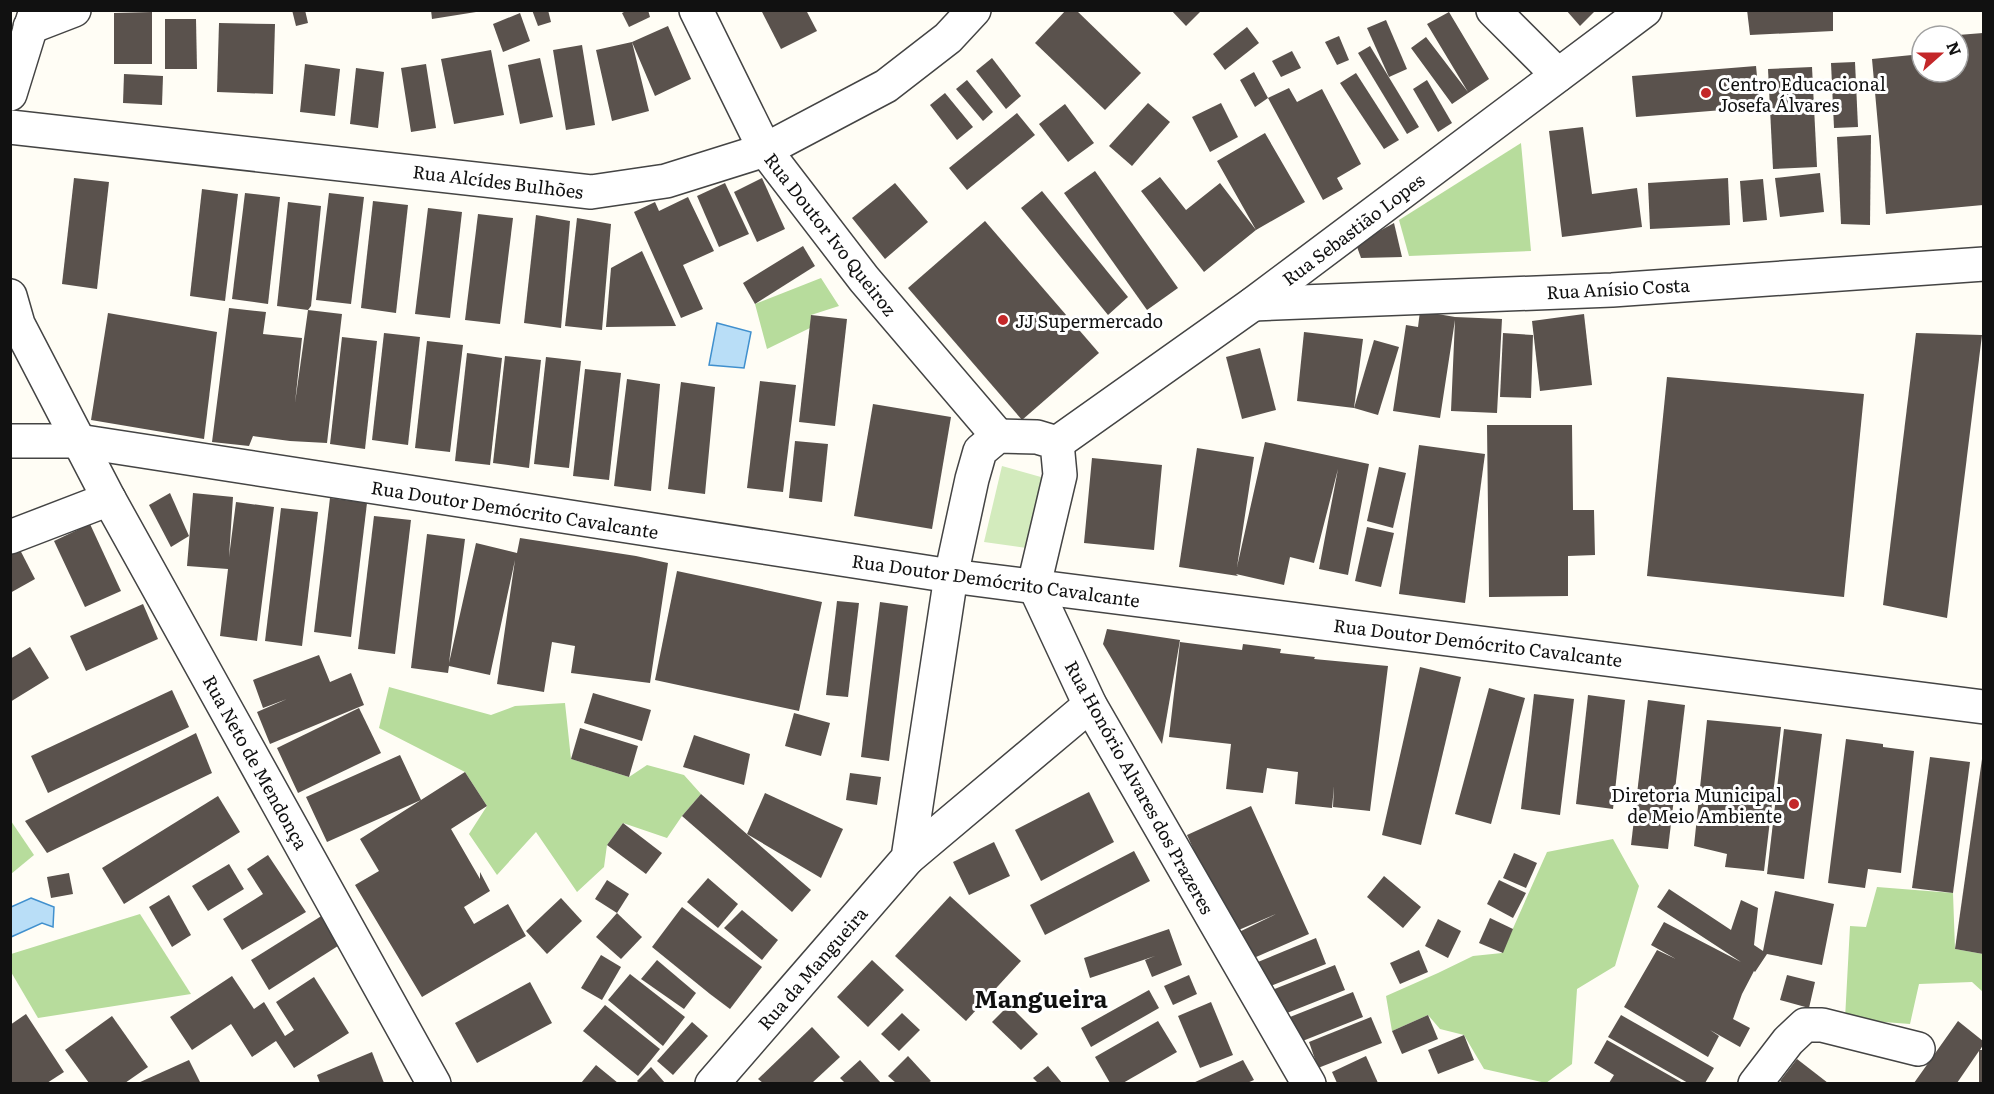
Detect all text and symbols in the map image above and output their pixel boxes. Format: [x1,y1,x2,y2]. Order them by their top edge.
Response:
north arrow [1910,24,1970,84]
text: N [1941,38,1969,59]
place label: Centro Educacional Josefa Álvares [1718,70,1886,118]
marker: Centro Educacional Josefa Álvares [1699,86,1713,100]
street label: Rua Doutor Ivo Queiroz [759,147,904,322]
street label: Rua Alcídes Bulhões [411,157,585,205]
street label: Rua Sebastião Lopes [1276,166,1430,292]
street label: Rua Anísio Costa [1546,271,1691,305]
place label: JJ Supermercado [1015,307,1163,334]
marker: JJ Supermercado [996,313,1010,327]
street label: Rua Doutor Demócrito Cavalcante [369,473,661,545]
street label: Rua Doutor Demócrito Cavalcante [850,546,1142,614]
street label: Rua Doutor Demócrito Cavalcante [1332,611,1624,673]
street label: Rua Honório Alvares dos Prazeres [1059,655,1221,919]
street label: Rua Neto de Mendonça [197,670,315,854]
place label: Diretoria Municipal de Meio Ambiente [1611,781,1782,829]
marker: Diretoria Municipal de Meio Ambiente [1787,797,1801,811]
street label: Rua da Mangueira [751,900,873,1036]
district label: Mangueira [974,980,1108,1015]

